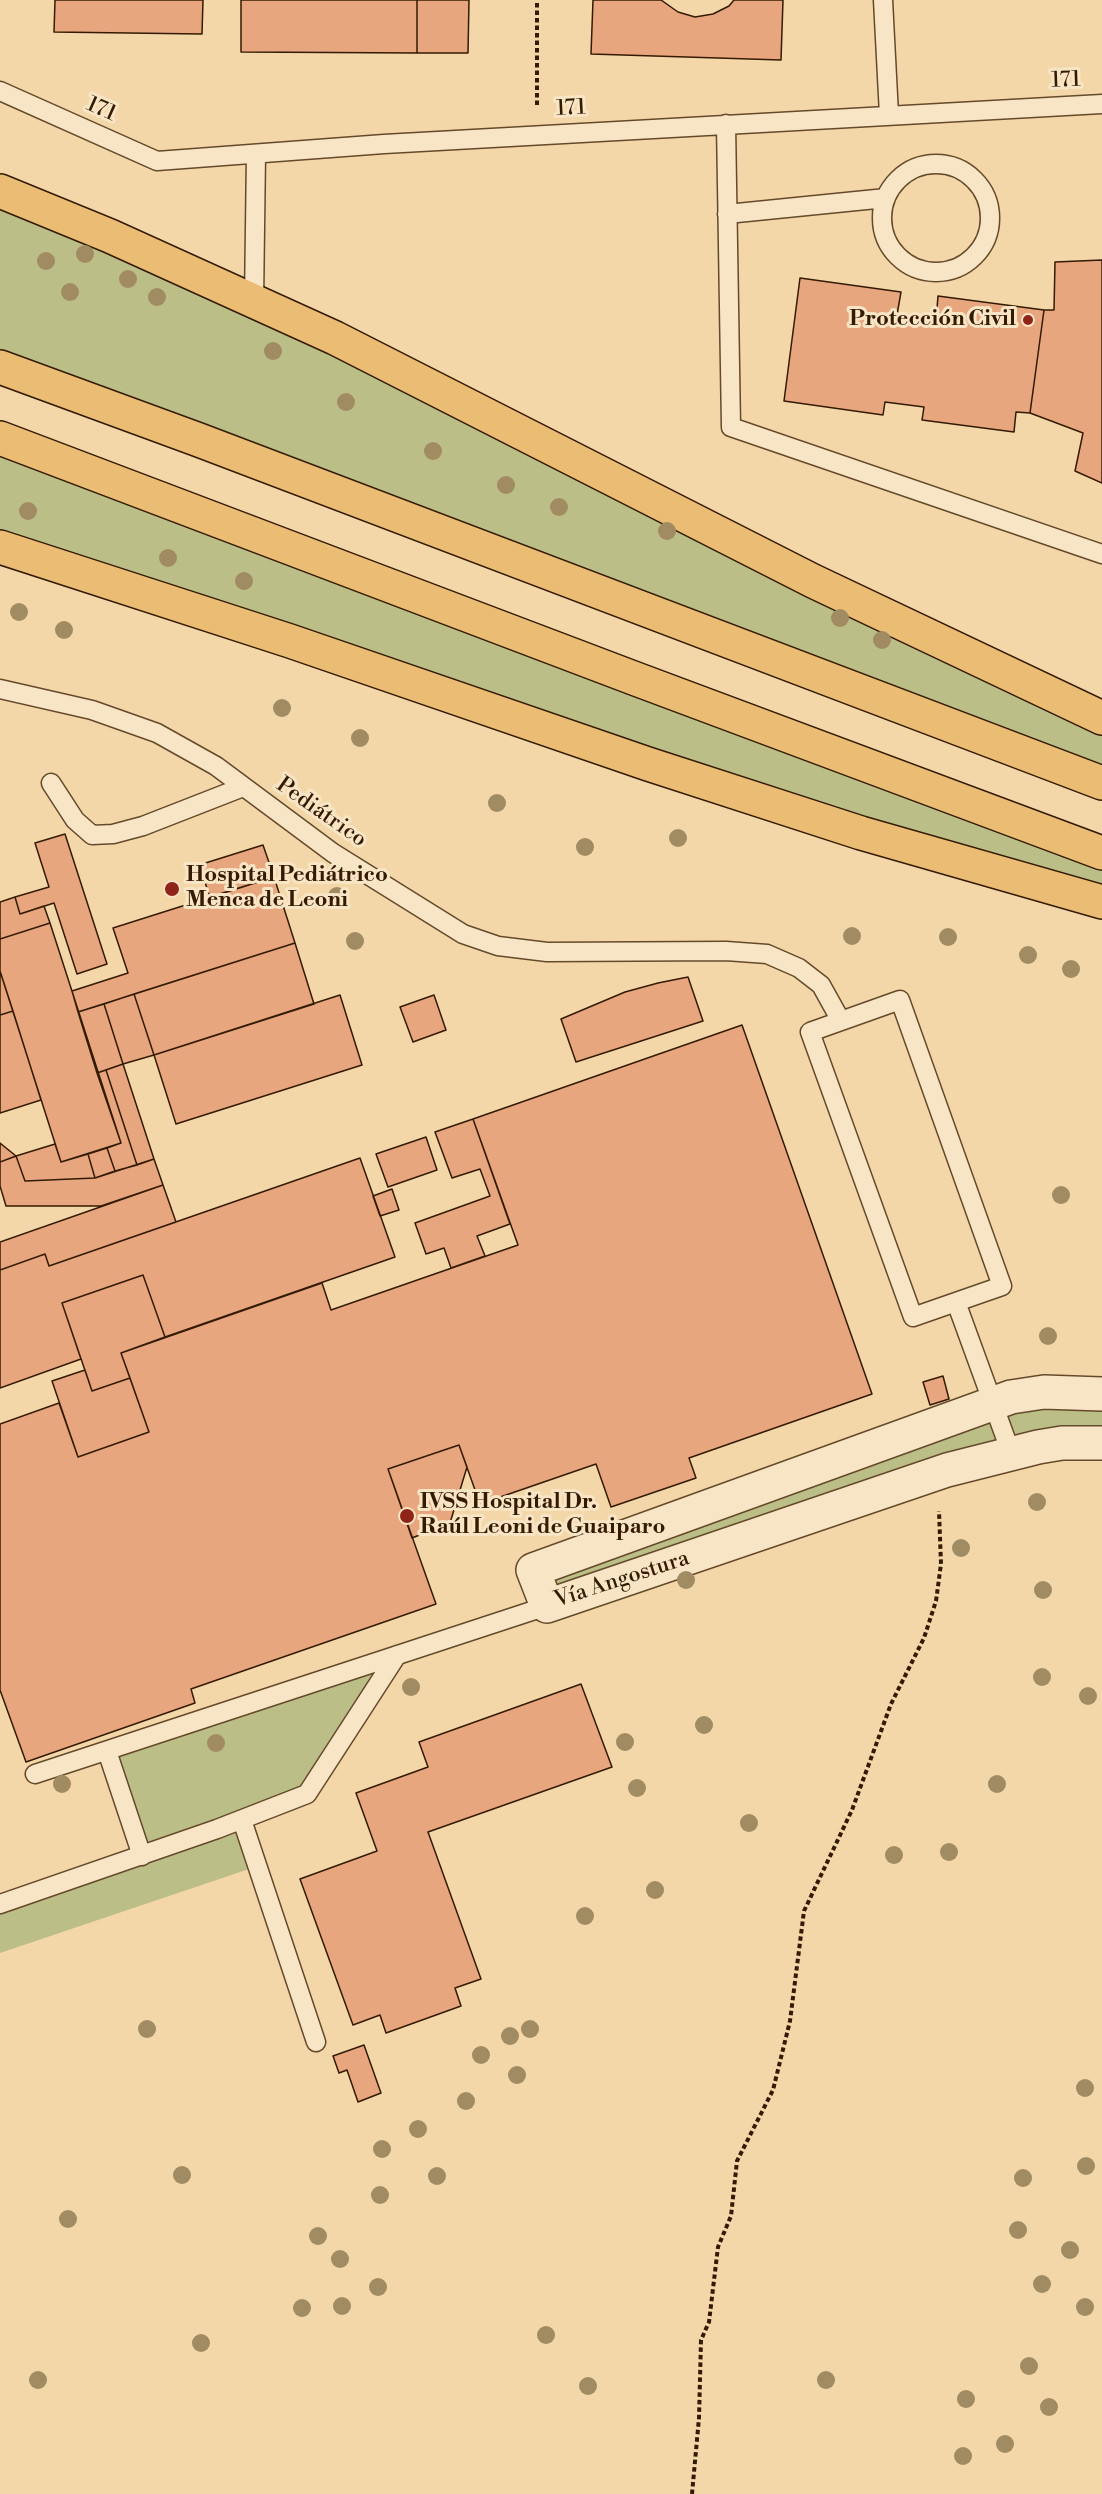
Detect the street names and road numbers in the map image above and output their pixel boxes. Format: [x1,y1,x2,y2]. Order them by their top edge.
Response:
street label: 171 [1051,67,1081,95]
street label: 171 [82,92,120,128]
street label: 171 [555,95,587,123]
street label: Pediátrico [271,772,371,854]
street label: Vía Angostura [551,1546,693,1614]

